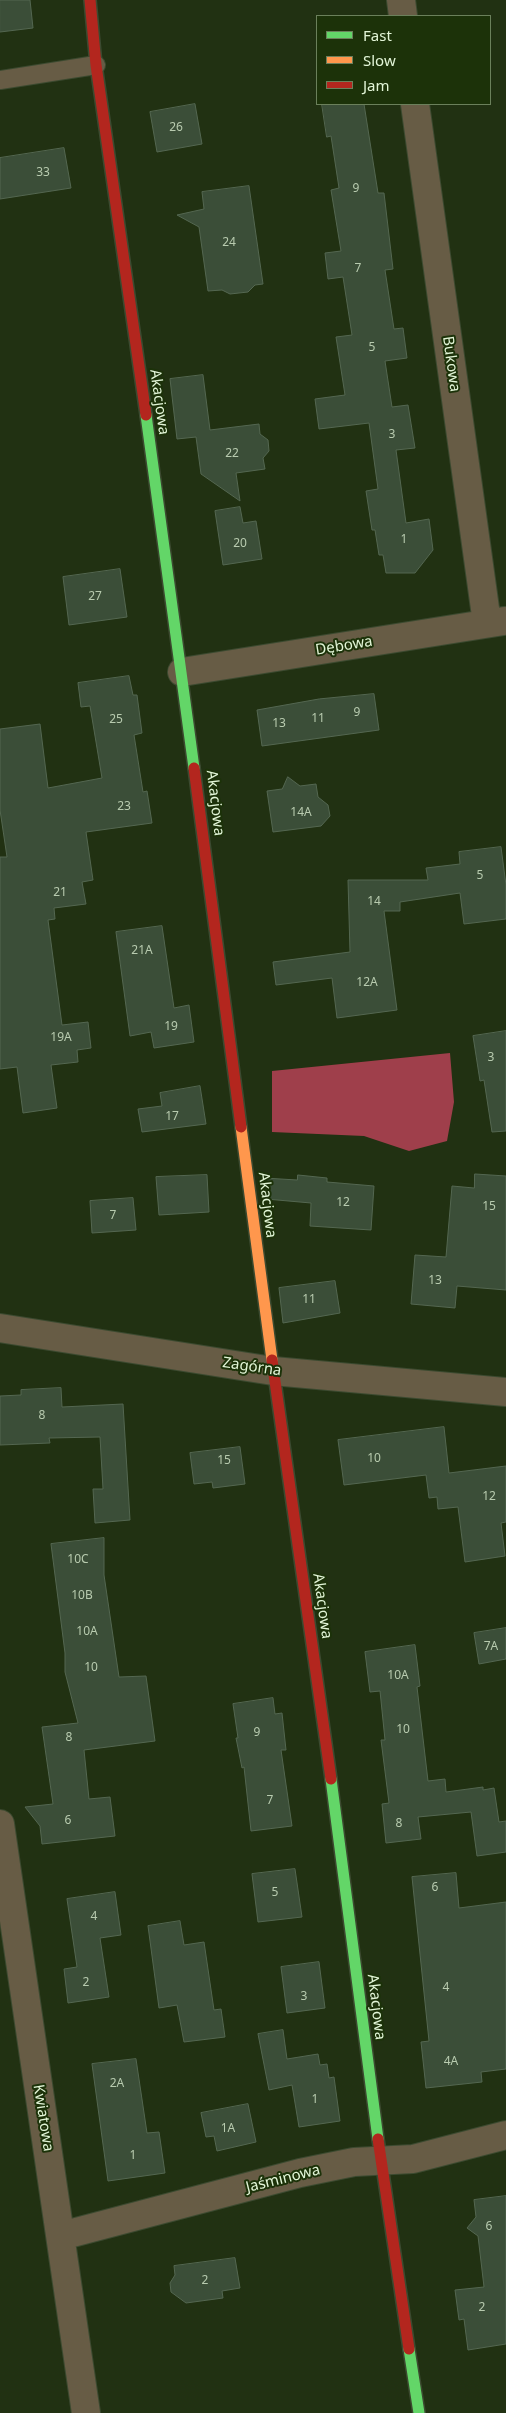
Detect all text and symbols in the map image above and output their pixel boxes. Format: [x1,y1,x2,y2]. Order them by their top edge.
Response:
legend [316,15,491,105]
text: Fast [363,25,392,45]
text: Slow [363,50,396,70]
text: Jam [363,75,390,95]
house number: 26 [169,121,183,135]
house number: 33 [36,166,50,180]
house number: 9 [353,182,359,196]
house number: 24 [222,236,236,250]
house number: 7 [355,262,361,276]
street label: Bukowa [438,335,464,393]
house number: 5 [369,341,375,355]
street label: Akacjowa [145,368,173,436]
house number: 3 [389,428,395,442]
house number: 22 [225,447,239,461]
house number: 1 [401,533,407,547]
house number: 20 [233,537,247,551]
house number: 27 [88,590,102,604]
street label: Dębowa [314,633,374,659]
house number: 9 [354,706,360,720]
house number: 11 [311,712,325,726]
house number: 25 [109,713,123,727]
house number: 13 [272,717,286,731]
street label: Akacjowa [202,769,228,837]
house number: 23 [117,800,131,814]
house number: 14A [290,806,312,820]
house number: 5 [477,869,483,883]
house number: 21 [53,886,67,900]
house number: 14 [367,895,381,909]
house number: 21A [131,944,153,958]
house number: 12A [356,976,378,990]
house number: 19 [164,1020,178,1034]
house number: 19A [50,1031,72,1045]
house number: 3 [488,1051,494,1065]
house number: 17 [165,1110,179,1124]
street label: Akacjowa [254,1171,280,1239]
house number: 12 [336,1196,350,1210]
house number: 15 [482,1200,496,1214]
house number: 7 [110,1209,116,1223]
house number: 13 [428,1274,442,1288]
house number: 11 [302,1293,316,1307]
street label: Zagórna [221,1354,283,1380]
house number: 8 [39,1409,45,1423]
house number: 10 [367,1452,381,1466]
house number: 15 [217,1454,231,1468]
house number: 12 [482,1490,496,1504]
house number: 10C [67,1553,89,1567]
street label: Akacjowa [308,1572,336,1640]
house number: 10B [71,1589,93,1603]
house number: 10A [76,1625,98,1639]
house number: 7A [484,1640,498,1654]
house number: 10 [84,1661,98,1675]
house number: 10A [387,1669,409,1683]
house number: 10 [396,1723,410,1737]
house number: 9 [254,1726,260,1740]
house number: 8 [66,1731,72,1745]
house number: 7 [267,1794,273,1808]
house number: 6 [65,1814,71,1828]
house number: 8 [396,1817,402,1831]
house number: 6 [432,1881,438,1895]
house number: 5 [272,1886,278,1900]
house number: 4 [91,1910,97,1924]
street label: Akacjowa [363,1973,389,2041]
house number: 2 [83,1976,89,1990]
house number: 4 [443,1981,449,1995]
house number: 3 [301,1990,307,2004]
house number: 4A [444,2055,458,2069]
house number: 2A [110,2077,124,2091]
street label: Kwiatowa [29,2083,57,2153]
house number: 1 [312,2093,318,2107]
house number: 1A [221,2122,235,2136]
house number: 1 [130,2149,136,2163]
street label: Jaśminowa [244,2161,322,2197]
house number: 6 [486,2220,492,2234]
house number: 2 [202,2274,208,2288]
house number: 2 [479,2301,485,2315]

